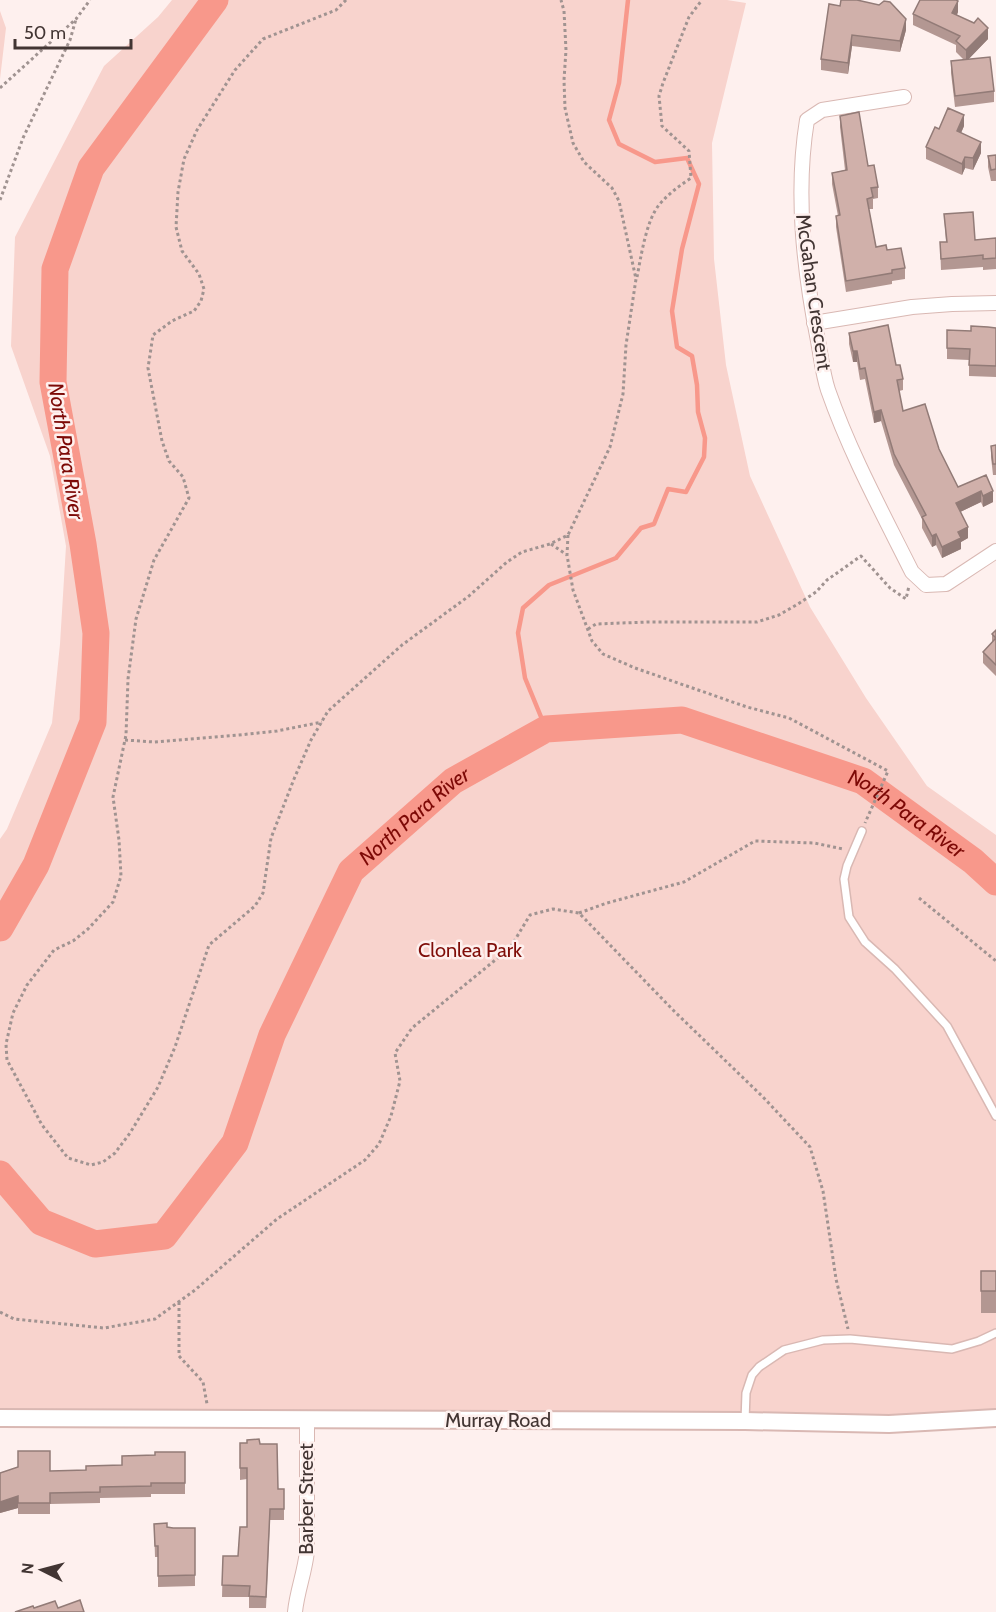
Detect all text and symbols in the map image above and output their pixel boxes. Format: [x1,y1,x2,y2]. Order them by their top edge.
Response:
scale bar [15,12,130,50]
text: 50 m [24,22,66,44]
street label: McGahan Crescent [791,212,837,372]
water label: North Para River [43,381,90,522]
water label: North Para River [354,761,475,870]
water label: North Para River [845,764,971,864]
park label: Clonlea Park [418,938,522,962]
street label: Murray Road [445,1408,551,1432]
street label: Barber Street [294,1443,318,1555]
north arrow [12,1540,72,1600]
text: N [18,1562,38,1575]

